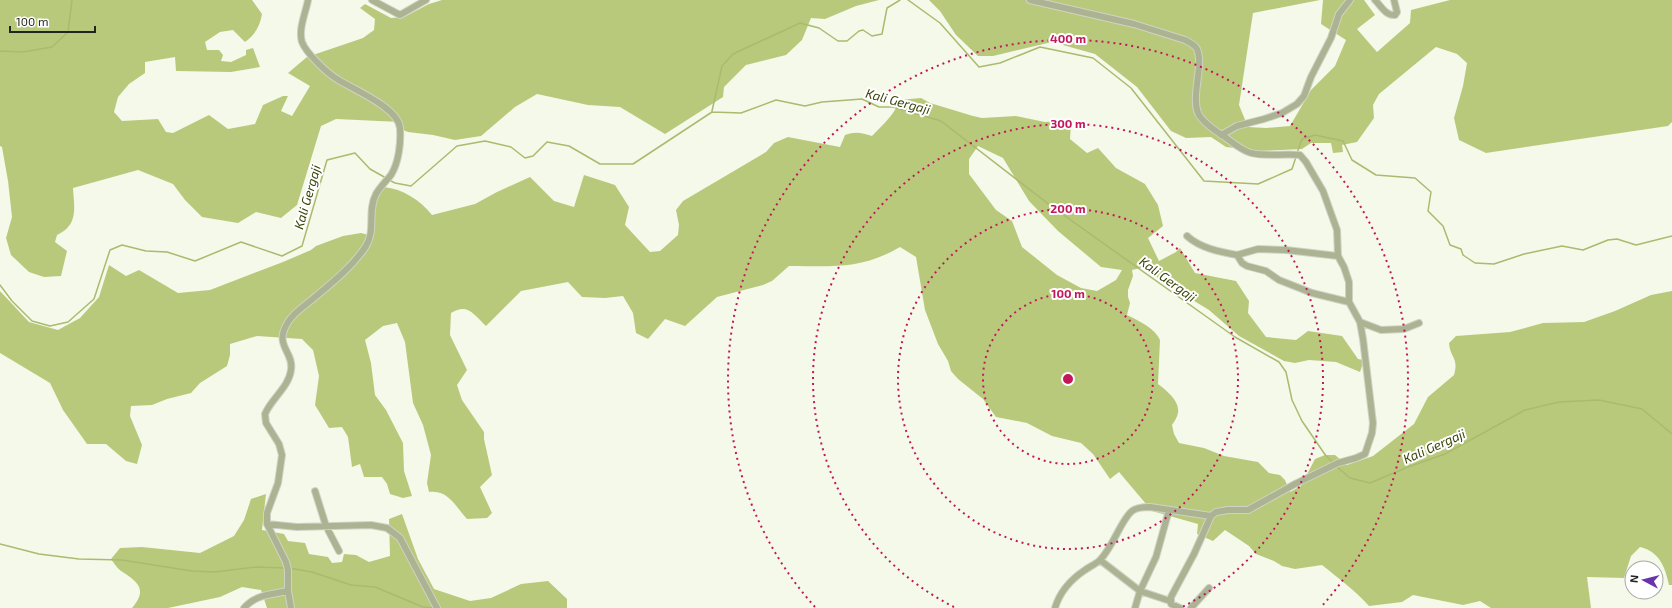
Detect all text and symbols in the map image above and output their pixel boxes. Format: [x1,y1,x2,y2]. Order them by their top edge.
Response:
scale bar [10,8,95,34]
text: 100 m [16,14,48,28]
text: 400 m [1050,31,1086,45]
water label: Kali Gergaji [864,85,932,117]
text: 300 m [1050,116,1086,130]
water label: Kali Gergaji [290,163,324,231]
text: 200 m [1050,201,1086,215]
water label: Kali Gergaji [1136,253,1200,305]
text: 100 m [1051,286,1085,300]
centre of rings [1061,372,1075,386]
water label: Kali Gergaji [1400,425,1468,467]
north arrow [1624,560,1664,600]
text: N [1627,574,1641,583]

